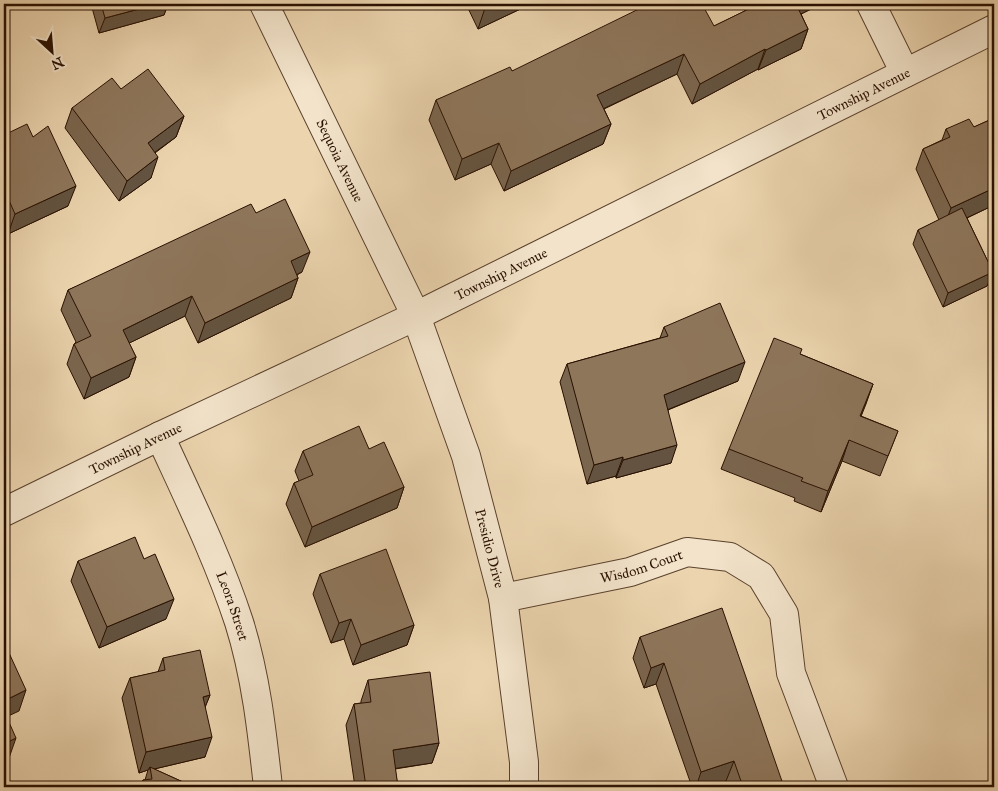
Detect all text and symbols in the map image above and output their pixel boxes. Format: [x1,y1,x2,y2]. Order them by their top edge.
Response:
north arrow [28,28,78,78]
text: N [48,53,67,74]
street label: Township Avenue [815,64,913,124]
street label: Sequoia Avenue [313,116,368,205]
street label: Township Avenue [452,244,550,304]
street label: Township Avenue [86,418,185,478]
street label: Presidio Drive [472,507,509,590]
street label: Wisdom Court [598,546,685,586]
street label: Leora Street [213,569,253,643]

